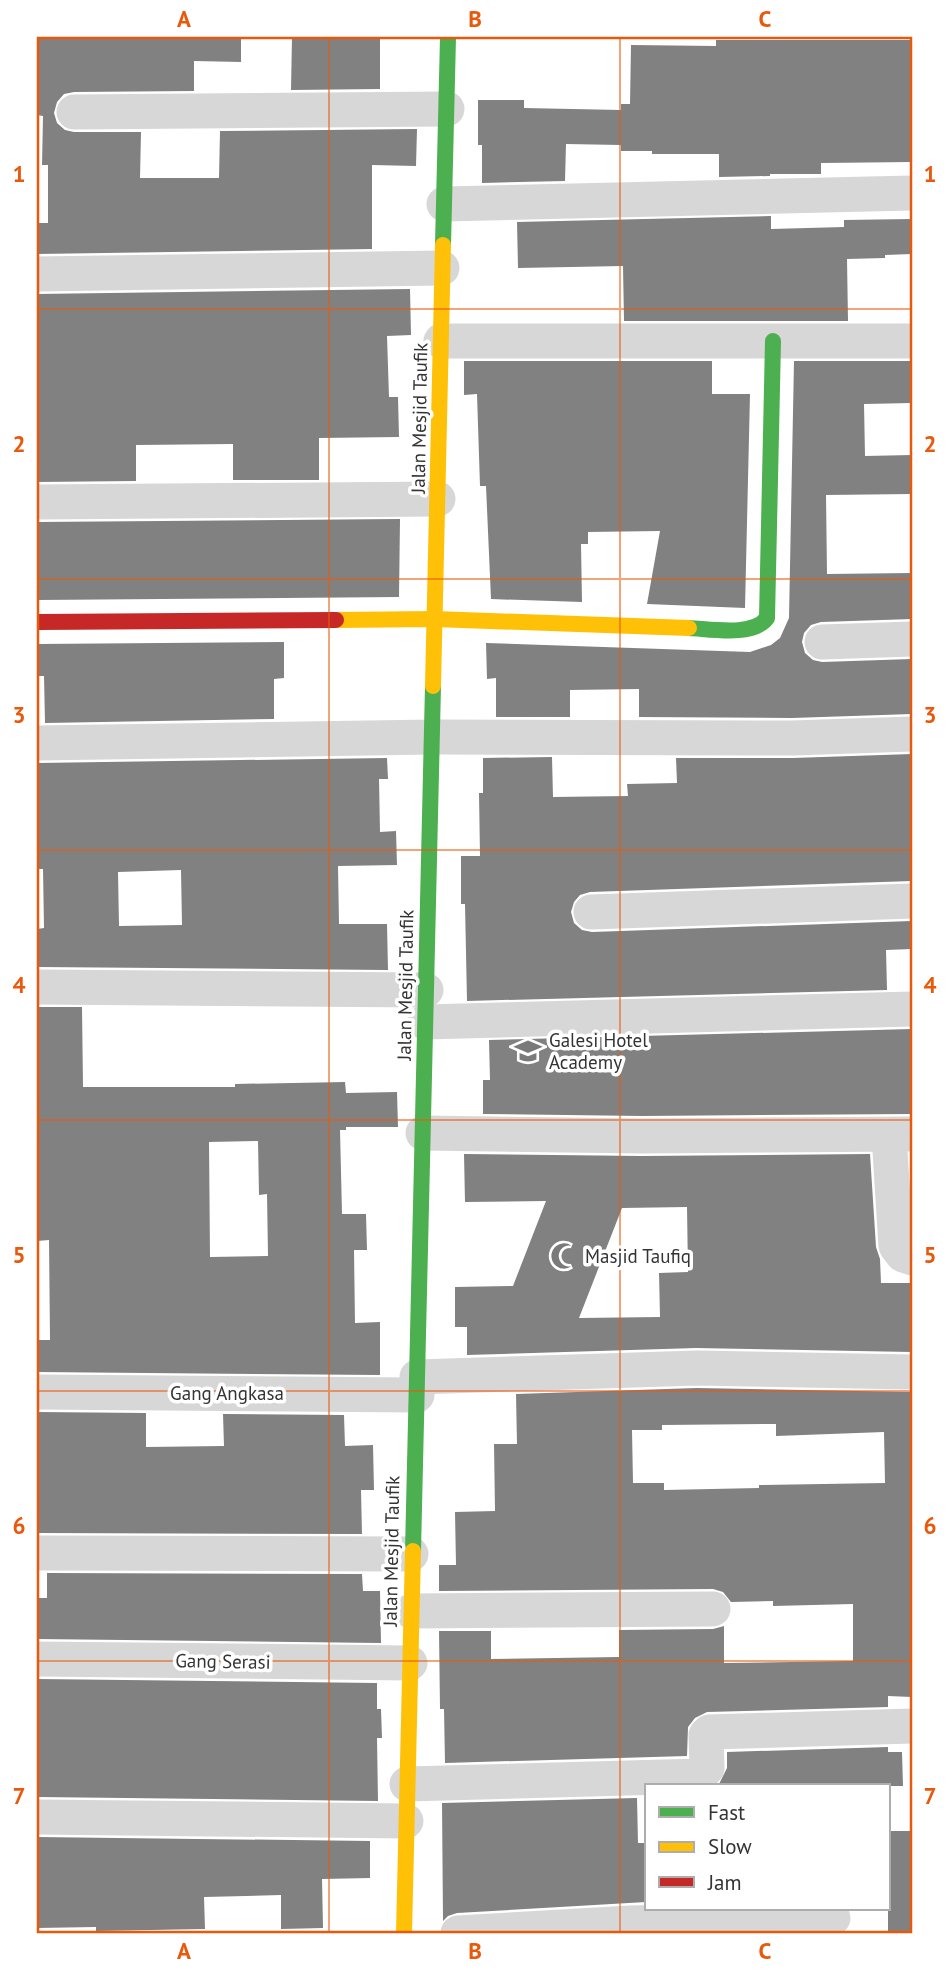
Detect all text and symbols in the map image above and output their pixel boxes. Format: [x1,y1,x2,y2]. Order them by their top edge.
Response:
text: A [177,4,191,33]
text: B [468,4,482,33]
text: C [759,4,772,33]
text: 1 [12,159,26,188]
text: 1 [923,159,937,188]
street label: Jalan Mesjid Taufik [406,343,432,494]
text: 2 [12,429,26,458]
text: 2 [923,429,937,458]
text: 3 [12,700,26,729]
text: 3 [923,700,937,729]
street label: Jalan Mesjid Taufik [392,910,418,1061]
text: 4 [12,970,26,999]
text: 4 [923,970,937,999]
place label: Galesi Hotel Academy [549,1028,648,1074]
school or university icon: Galesi Hotel Academy [513,1036,543,1066]
text: 5 [12,1240,26,1269]
text: 5 [923,1240,937,1269]
mosque icon: Masjid Taufiq [549,1241,579,1271]
place label: Masjid Taufiq [585,1244,691,1268]
street label: Gang Angkasa [170,1381,284,1405]
street label: Jalan Mesjid Taufik [378,1476,404,1627]
text: 6 [12,1511,26,1540]
text: 6 [923,1511,937,1540]
street label: Gang Serasi [175,1648,271,1674]
text: 7 [12,1781,26,1810]
text: 7 [923,1781,937,1810]
legend [645,1784,890,1910]
text: Fast [708,1799,745,1826]
text: Slow [708,1833,752,1860]
text: Jam [707,1869,742,1896]
text: A [177,1936,191,1965]
text: B [468,1936,482,1965]
text: C [759,1936,772,1965]

